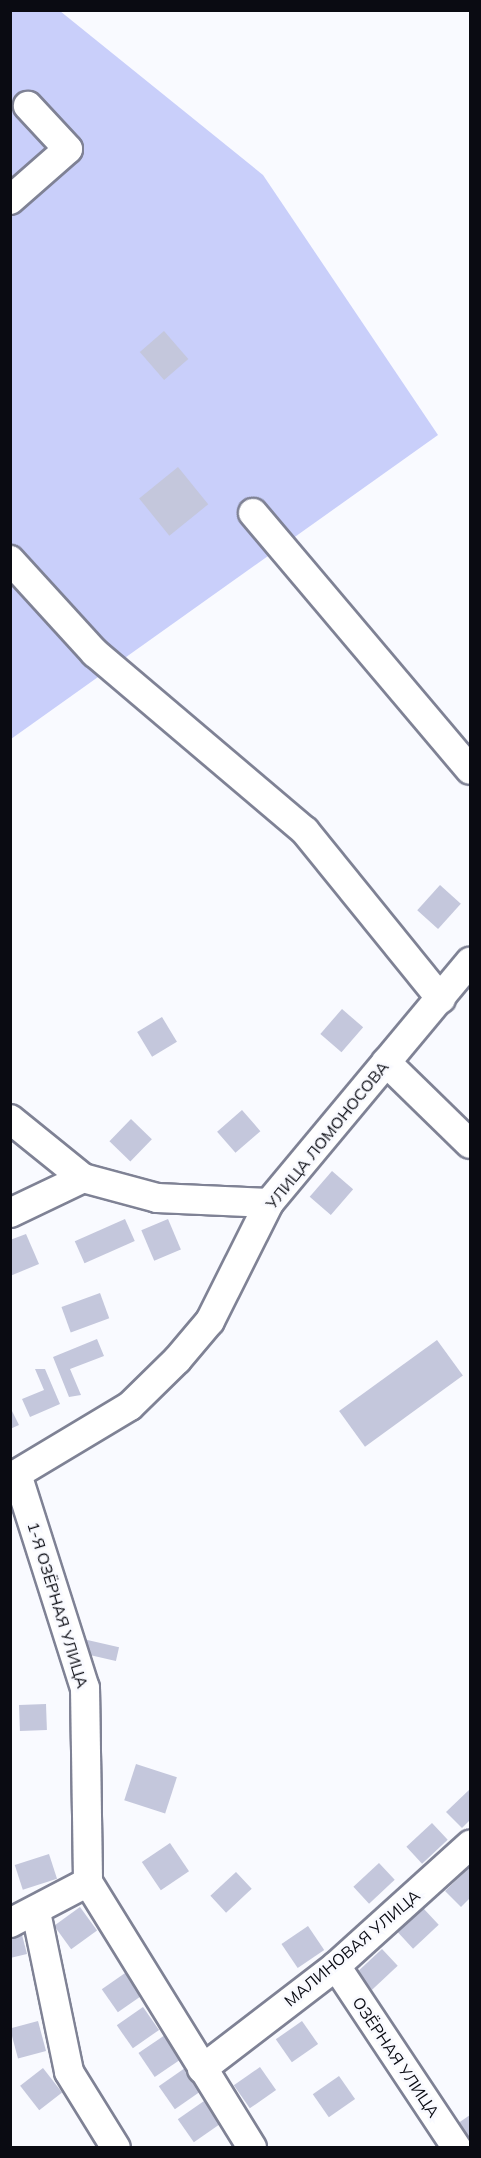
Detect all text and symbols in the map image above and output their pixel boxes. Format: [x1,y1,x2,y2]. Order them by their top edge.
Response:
street label: УЛИЦА ЛОМОНОСОВА [262,1057,392,1213]
street label: 1-Я ОЗЁРНАЯ УЛИЦА [24,1520,92,1690]
street label: МАЛИНОВАЯ УЛИЦА [280,1886,424,2010]
street label: ОЗЁРНАЯ УЛИЦА [349,1993,443,2121]

